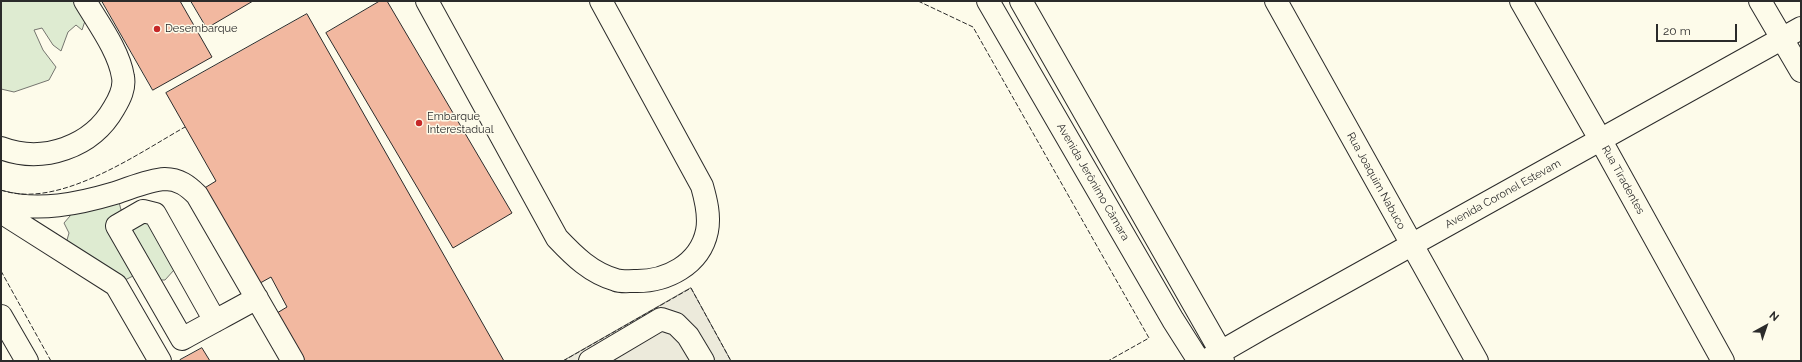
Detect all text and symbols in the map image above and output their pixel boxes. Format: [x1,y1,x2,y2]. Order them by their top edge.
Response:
scale bar [1658,16,1739,42]
place label: Desembarque [165,22,237,36]
marker: Desembarque [152,24,162,34]
text: 20 m [1663,24,1691,38]
place label: Embarque Interestadual [427,110,494,136]
marker: Embarque Interestadual [414,118,424,128]
street label: Avenida Jerônimo Câmara [1054,121,1132,243]
street label: Rua Joaquim Nabuco [1344,130,1408,232]
street label: Rua Tiradentes [1599,143,1647,217]
street label: Avenida Coronel Estevam [1443,157,1563,231]
north arrow [1746,306,1786,346]
text: N [1767,309,1781,324]

